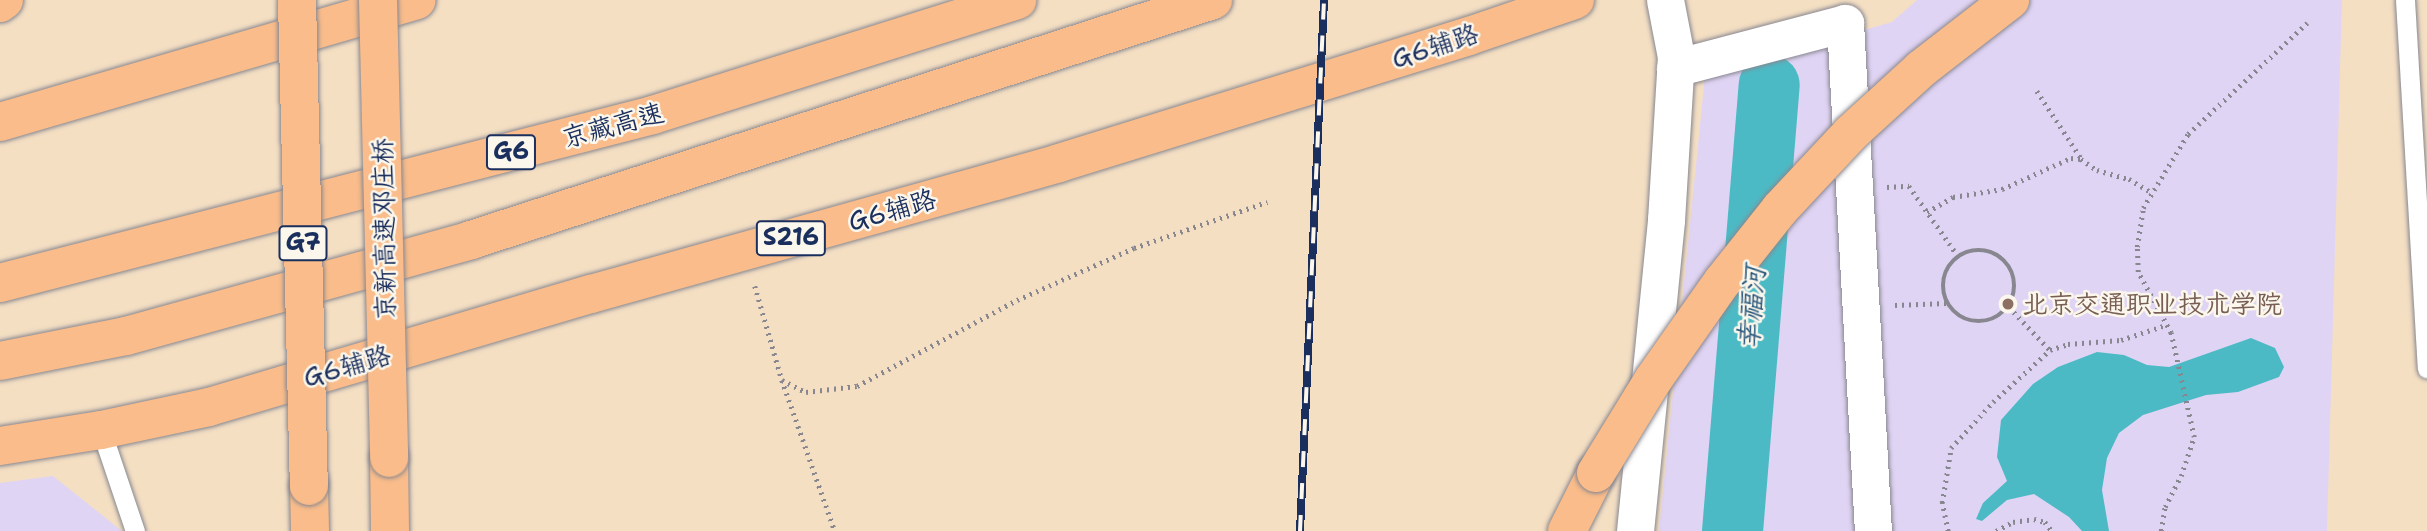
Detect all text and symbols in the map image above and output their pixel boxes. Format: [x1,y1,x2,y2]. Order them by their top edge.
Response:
street label: G6辅路 [1387,17,1483,75]
street label: 京藏高速 [559,96,667,154]
road number: G6 [485,132,537,172]
street label: 京新高速邓庄桥 [367,138,401,320]
street label: G6辅路 [845,183,939,237]
road number: S216 [754,218,828,258]
road number: G7 [278,223,328,264]
water label: 幸福河 [1731,265,1771,351]
place label: 北京交通职业技术学院 [2022,288,2282,320]
marker: 北京交通职业技术学院 [2000,296,2016,312]
street label: G6辅路 [300,339,394,393]

